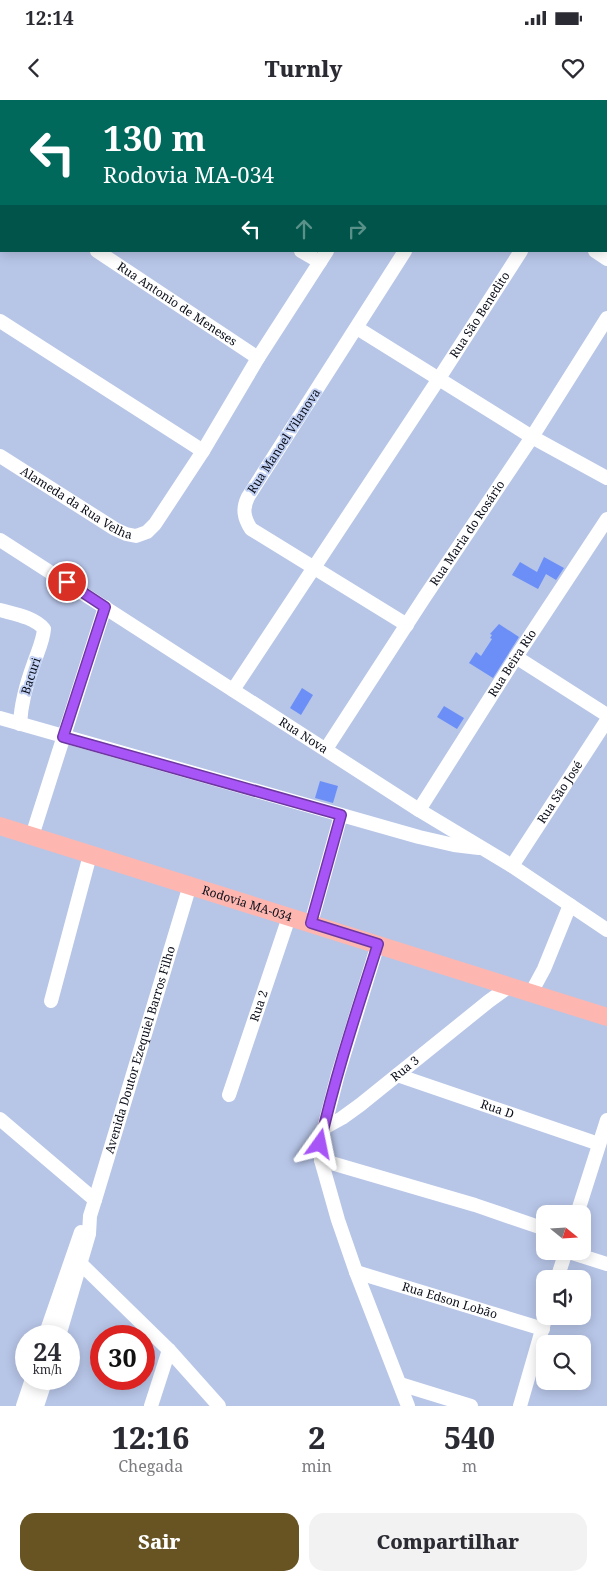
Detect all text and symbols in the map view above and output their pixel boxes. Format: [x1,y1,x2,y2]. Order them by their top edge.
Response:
text: 12:14 [25,5,74,31]
text: Turnly [265,53,342,83]
icon: back [20,54,48,82]
icon: heart [559,54,587,82]
text: 130 m [103,114,206,161]
icon: left [20,120,85,185]
text: Rodovia MA-034 [103,159,274,189]
icon: left [237,215,265,243]
icon: ahead [290,215,318,243]
icon: right [343,215,371,243]
street label: Rua Antonio de Meneses [114,258,240,350]
street label: Rua São Benedito [445,268,514,361]
street label: Rua Manoel Vilanova [243,385,324,497]
street label: Alameda da Rua Velha [17,462,134,543]
street label: Rua Maria do Rosário [426,477,509,589]
pin [46,561,88,603]
icon: arrive [53,568,81,596]
street label: Rua Beira Rio [484,626,540,700]
street label: Bacuri [17,655,44,696]
street label: Rua Nova [276,713,332,757]
street label: Rua São José [533,757,586,827]
street label: Rodovia MA-034 [200,881,295,925]
street label: Avenida Doutor Ezequiel Barros Filho [100,944,179,1156]
street label: Rua 2 [245,988,272,1024]
street label: Rua 3 [387,1051,423,1085]
street label: Rua D [479,1095,517,1122]
position arrow [293,1117,345,1169]
north arrow [536,1205,591,1260]
map controls [536,1205,591,1390]
button: sound [536,1270,591,1325]
street label: Rua Edson Lobão [400,1278,500,1323]
speed limit sign: 30 [90,1325,155,1390]
text: 24 [33,1334,62,1368]
button: search [536,1335,591,1390]
text: km/h [33,1361,62,1378]
text: 12:16 [112,1417,189,1458]
text: 2 [308,1417,325,1458]
text: 540 [444,1417,495,1458]
text: Chegada [118,1455,183,1477]
text: min [301,1455,332,1477]
text: m [462,1455,477,1477]
button: Sair [20,1513,299,1571]
button: Compartilhar [309,1513,587,1571]

